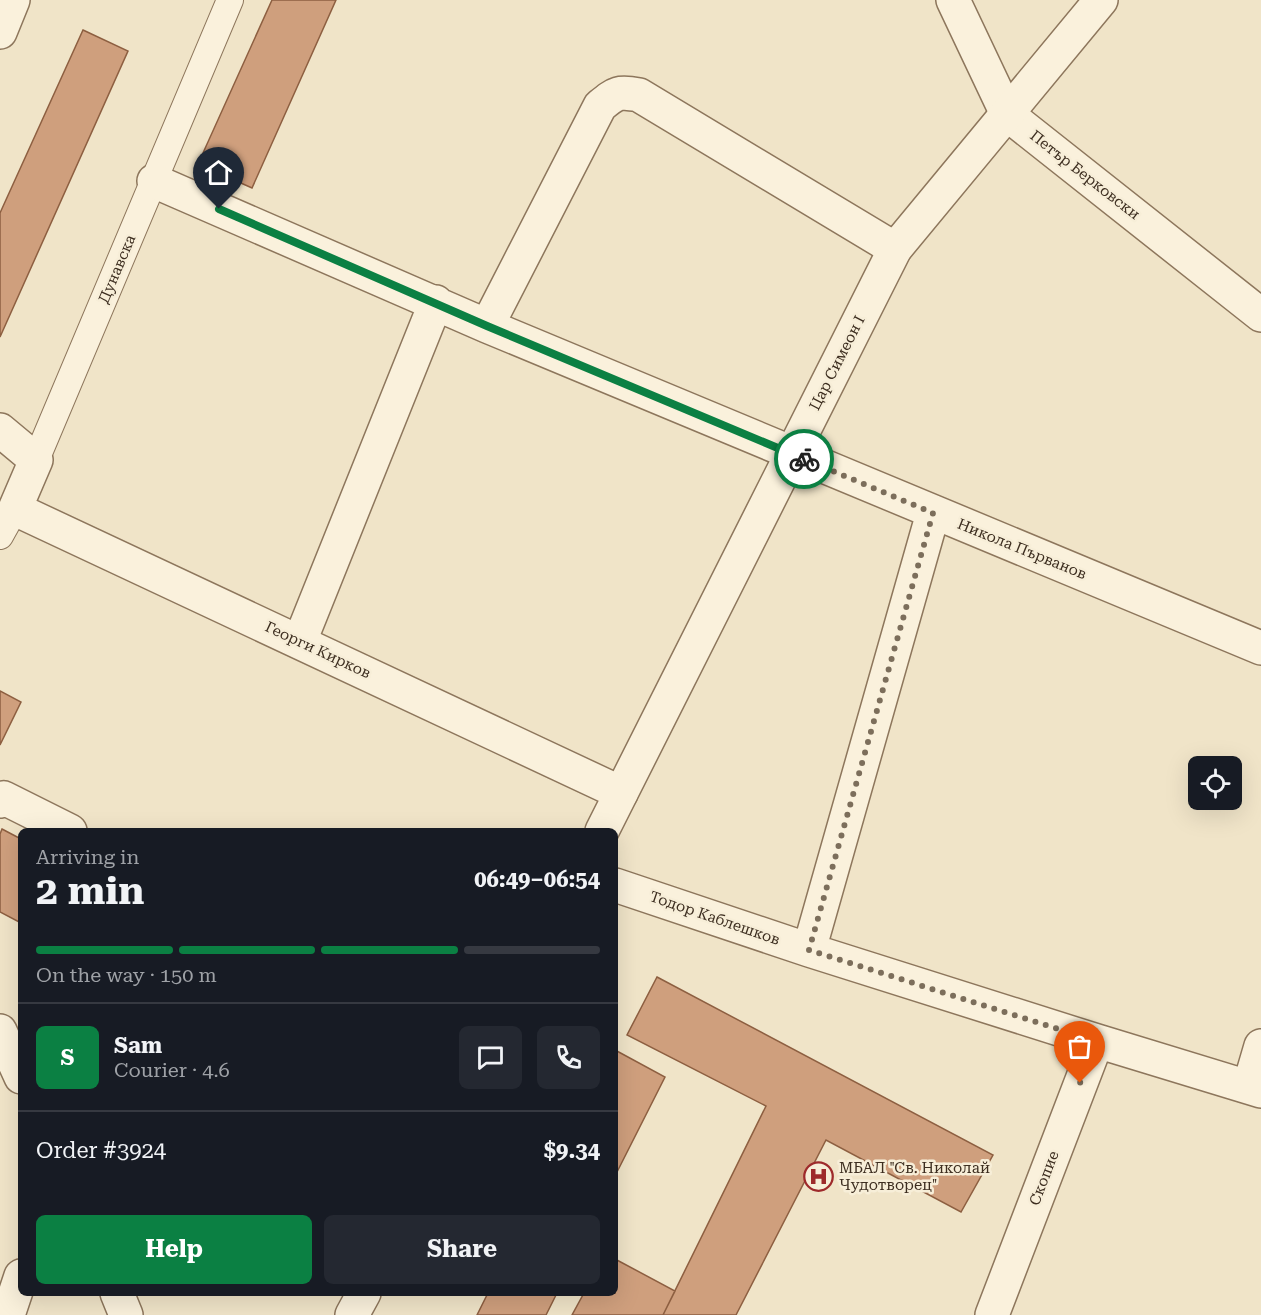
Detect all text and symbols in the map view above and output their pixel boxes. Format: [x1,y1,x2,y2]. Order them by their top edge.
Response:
street label: Петър Берковски [1027,127,1143,223]
pin [193,147,244,209]
icon: home [202,156,235,189]
street label: Дунавска [95,232,139,306]
street label: Цар Симеон I [805,313,869,413]
courier [774,429,834,489]
icon: bike [788,443,821,476]
street label: Никола Първанов [955,515,1089,583]
street label: Георги Кирков [262,618,374,682]
map controls [1188,756,1242,810]
button: locate [1188,756,1242,810]
text: Arriving in [36,845,139,869]
text: 06:49–06:54 [474,867,600,892]
text: 2 min [36,868,144,914]
street label: Тодор Каблешков [647,887,783,949]
text: On the way · 150 m [36,963,217,987]
pin [1054,1021,1105,1083]
button: chat [459,1026,522,1089]
button: phone [537,1026,600,1089]
icon: bag [1063,1030,1096,1063]
text: Sam [114,1033,162,1058]
text: S [61,1045,74,1070]
text: Courier · 4.6 [114,1058,230,1082]
text: Order #3924 [36,1138,166,1163]
text: $9.34 [544,1138,600,1163]
street label: Скопие [1025,1148,1063,1208]
place label: МБАЛ "Св. Николай Чудотворец" [839,1159,990,1194]
hospital icon: МБАЛ "Св. Николай Чудотворец" [802,1161,834,1193]
button: Help [36,1215,312,1284]
button: Share [324,1215,600,1284]

